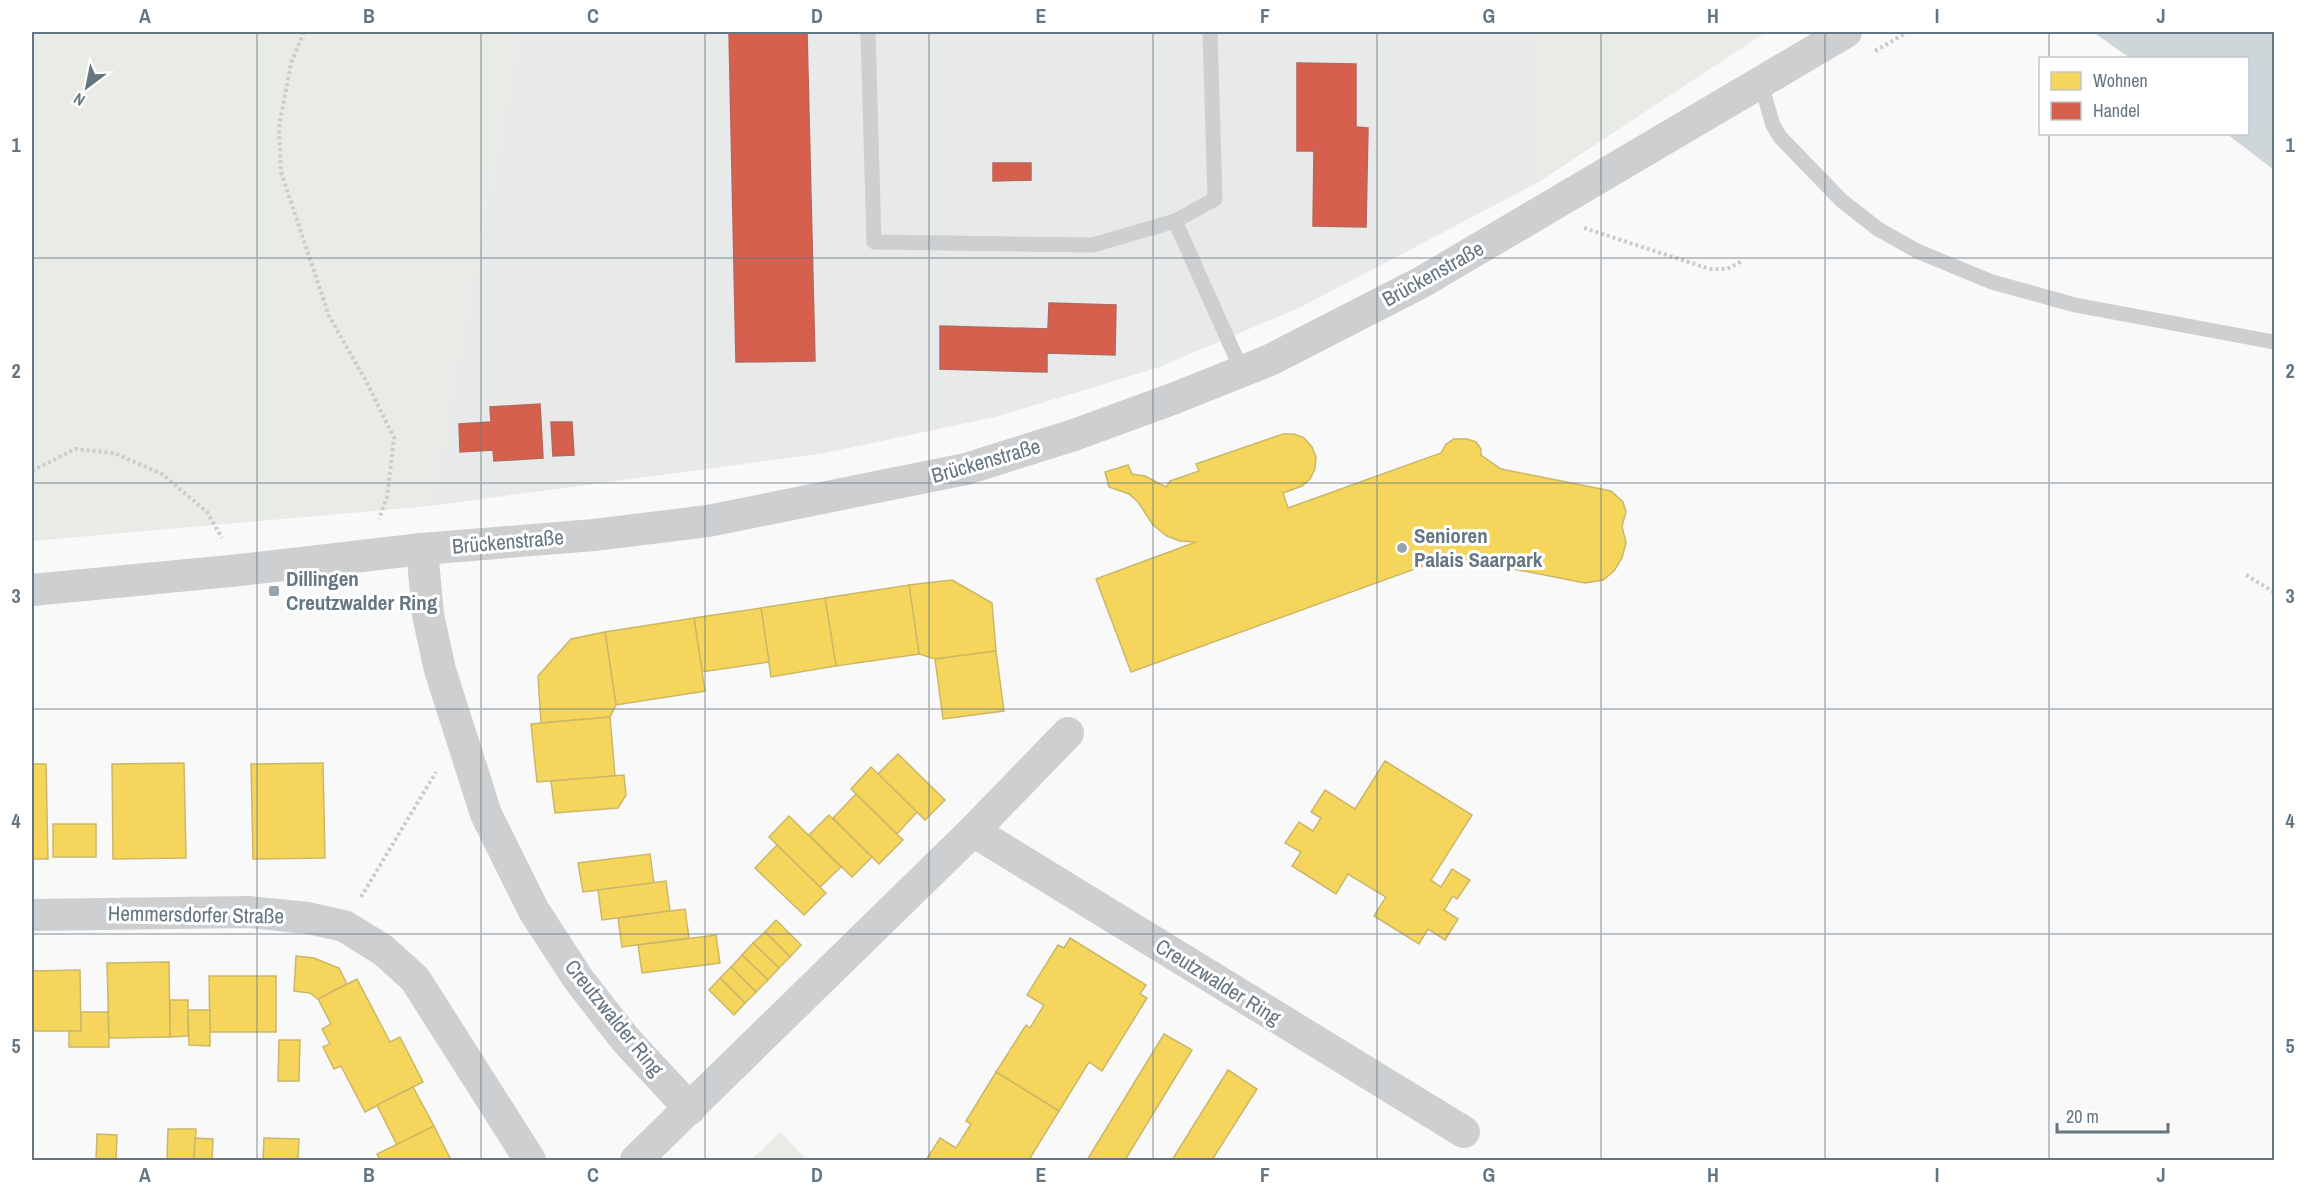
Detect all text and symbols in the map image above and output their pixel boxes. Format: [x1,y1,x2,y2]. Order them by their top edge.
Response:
text: A [139,2,151,29]
text: B [363,2,375,29]
text: C [587,2,599,29]
text: D [811,2,823,29]
text: E [1036,2,1047,29]
text: F [1260,2,1270,29]
text: G [1483,2,1495,29]
text: H [1707,2,1719,29]
text: I [1935,2,1939,29]
text: J [2156,2,2166,29]
north arrow [57,57,117,117]
legend [2039,57,2249,135]
text: Wohnen [2093,68,2148,93]
text: N [69,88,89,112]
text: Handel [2093,98,2140,123]
text: 1 [11,131,21,158]
text: 1 [2285,131,2295,158]
street label: Brückenstraße [1377,234,1489,313]
text: 2 [11,357,21,384]
text: 2 [2285,357,2295,384]
street label: Brückenstraße [928,431,1044,490]
place label: Senioren Palais Saarpark [1414,521,1543,574]
street label: Brückenstraße [451,522,565,561]
marker: Senioren Palais Saarpark [1395,541,1409,555]
place label: Dillingen Creutzwalder Ring [286,564,438,617]
text: 3 [11,582,21,609]
text: 3 [2285,582,2295,609]
marker: Dillingen Creutzwalder Ring [267,584,281,598]
text: 4 [11,807,21,834]
text: 4 [2285,807,2295,834]
street label: Hemmersdorfer Straße [108,898,284,931]
street label: Creutzwalder Ring [1150,931,1287,1032]
street label: Creutzwalder Ring [558,953,671,1083]
text: 5 [11,1032,21,1059]
text: 5 [2285,1032,2295,1059]
scale bar [2057,1096,2168,1134]
text: 20 m [2066,1104,2099,1129]
text: A [139,1161,151,1188]
text: B [363,1161,375,1188]
text: C [587,1161,599,1188]
text: D [811,1161,823,1188]
text: E [1036,1161,1047,1188]
text: F [1260,1161,1270,1188]
text: G [1483,1161,1495,1188]
text: H [1707,1161,1719,1188]
text: I [1935,1161,1939,1188]
text: J [2156,1161,2166,1188]

